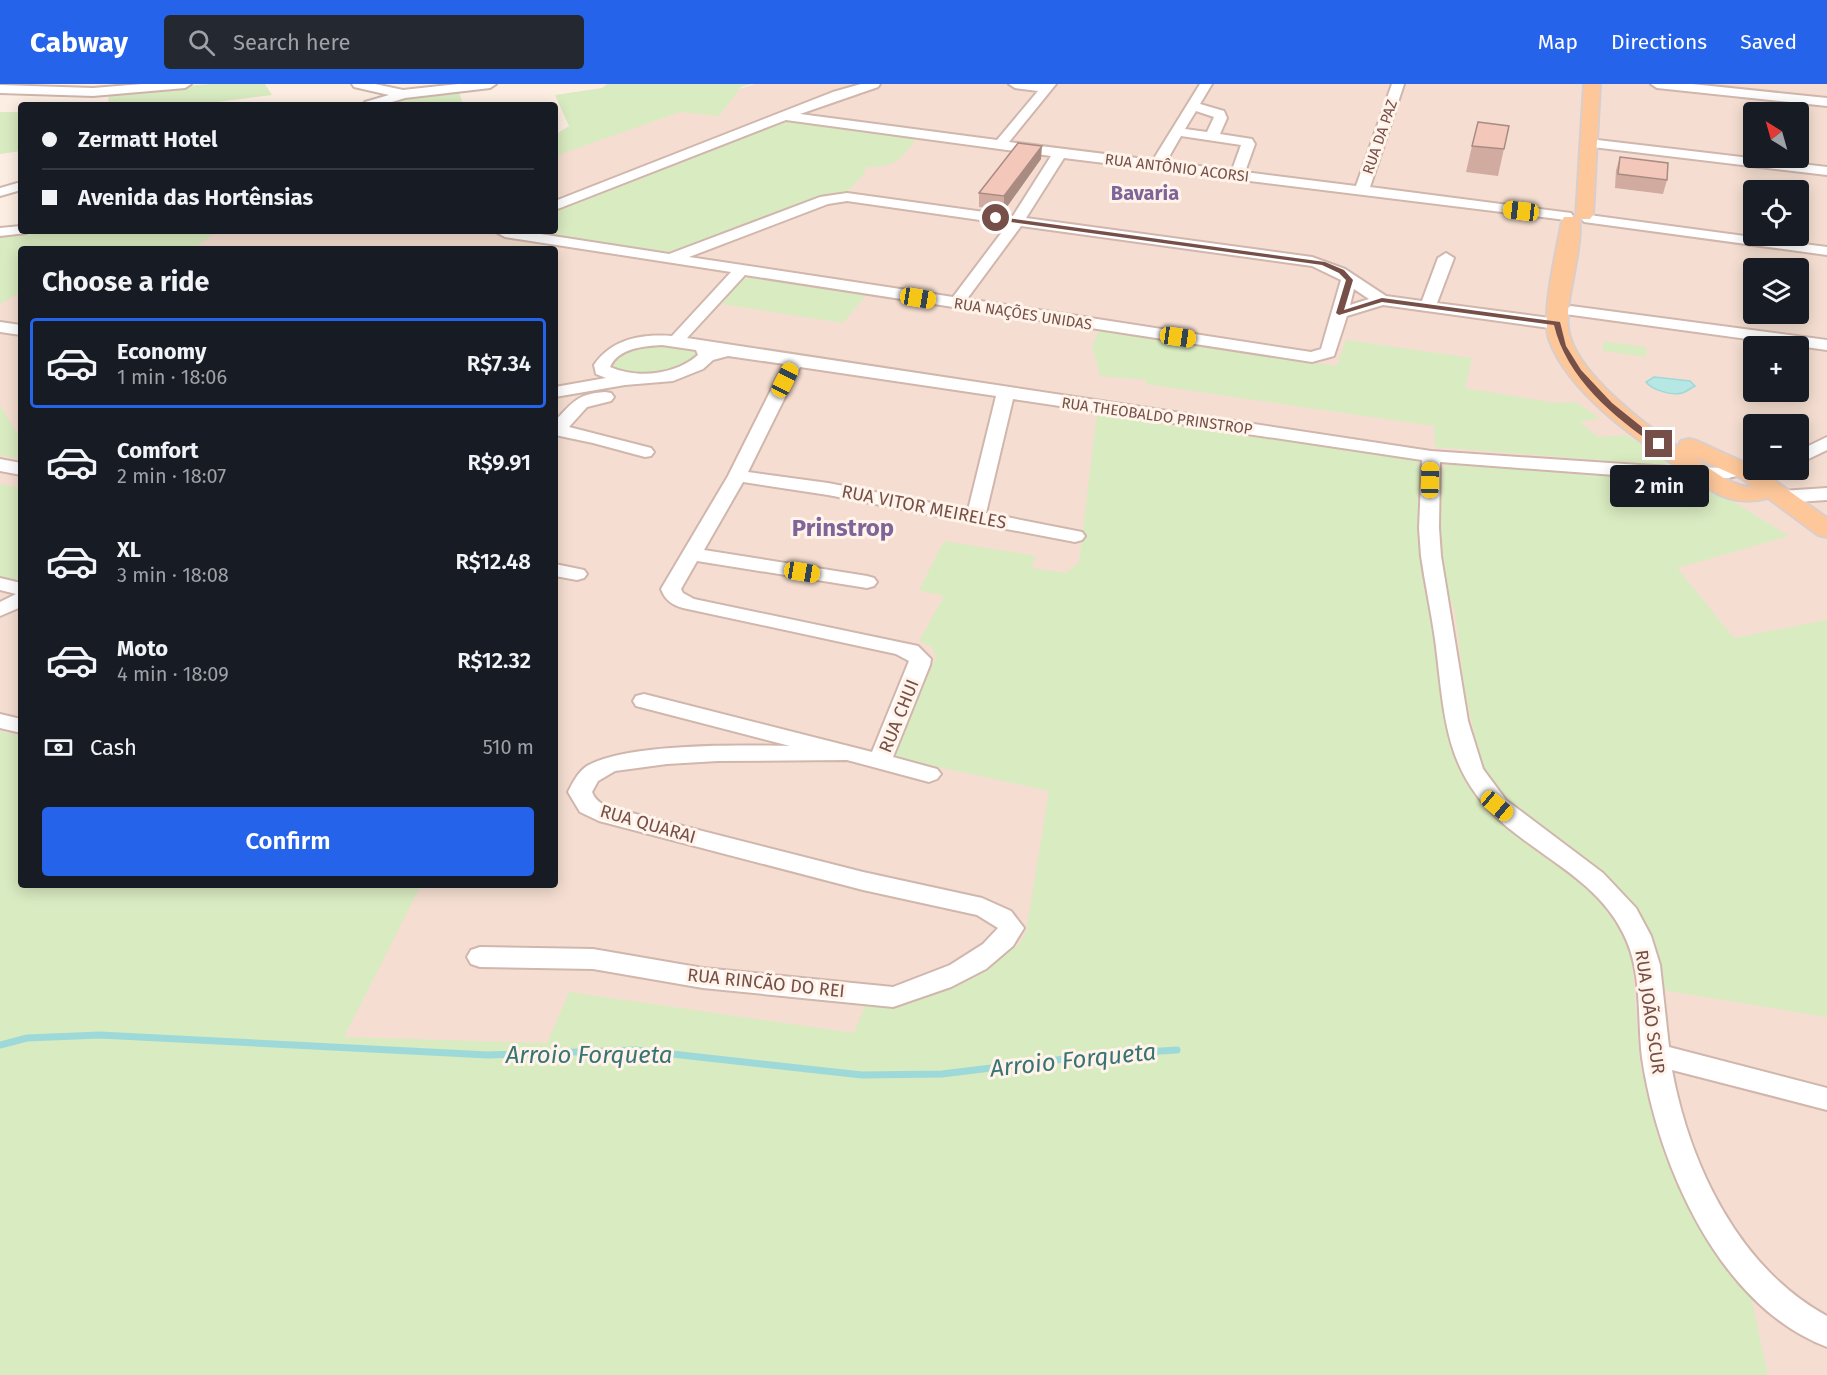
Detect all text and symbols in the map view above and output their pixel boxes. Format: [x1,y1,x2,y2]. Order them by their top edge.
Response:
search box [164,15,584,69]
text: Cabway [30,26,128,59]
icon: search [185,26,218,59]
text: Search here [233,29,350,56]
text: Map [1538,29,1578,55]
text: Directions [1611,29,1707,55]
text: Saved [1740,29,1797,55]
street label: RUA DA PAZ [1359,97,1401,177]
north arrow [1743,102,1809,168]
map controls [1743,102,1809,480]
text: Zermatt Hotel [78,126,218,153]
street label: RUA ANTÔNIO ACORSI [1104,150,1250,186]
button: locate [1743,180,1809,246]
district label: Bavaria [1111,181,1179,205]
text: Avenida das Hortênsias [78,184,313,211]
car [1502,200,1540,222]
route start [982,204,1009,231]
button: layers [1743,258,1809,324]
text: Choose a ride [42,266,209,298]
car [899,286,937,310]
street label: RUA NAÇÕES UNIDAS [953,294,1093,334]
car [1159,326,1197,348]
icon: car [45,336,99,390]
button: + [1743,336,1809,402]
text: Economy [117,338,206,365]
text: R$7.34 [467,350,531,377]
car [769,360,801,400]
text: 1 min · 18:06 [117,365,227,389]
street label: RUA THEOBALDO PRINSTROP [1060,394,1254,438]
button: − [1743,414,1809,480]
route end [1645,430,1672,457]
icon: car [45,435,99,489]
text: Comfort [117,437,198,464]
text: R$9.91 [467,449,531,476]
car [1421,462,1439,498]
text: 2 min · 18:07 [117,464,226,488]
callout: 2 min [1610,465,1708,507]
text: 2 min [1635,474,1684,498]
street label: RUA VITOR MEIRELES [840,480,1008,534]
district label: Prinstrop [792,514,894,542]
icon: car [45,534,99,588]
text: XL [117,536,141,563]
text: R$12.48 [456,548,531,575]
car [783,560,821,584]
text: 3 min · 18:08 [117,563,229,587]
icon: car [45,633,99,687]
text: Moto [117,635,168,662]
text: R$12.32 [457,647,531,674]
text: 4 min · 18:09 [117,662,229,686]
street label: RUA CHUI [874,676,924,756]
icon: cash [42,731,75,764]
text: Cash [90,734,137,761]
text: 510 m [483,735,534,759]
car [1477,788,1517,824]
street label: RUA QUARAI [598,800,698,848]
button: Confirm [42,807,534,876]
street label: RUA JOÃO SCUR [1630,948,1671,1076]
street label: RUA RINCÃO DO REI [686,963,846,1002]
water label: Arroio Forqueta [988,1037,1157,1083]
water label: Arroio Forqueta [505,1041,672,1069]

